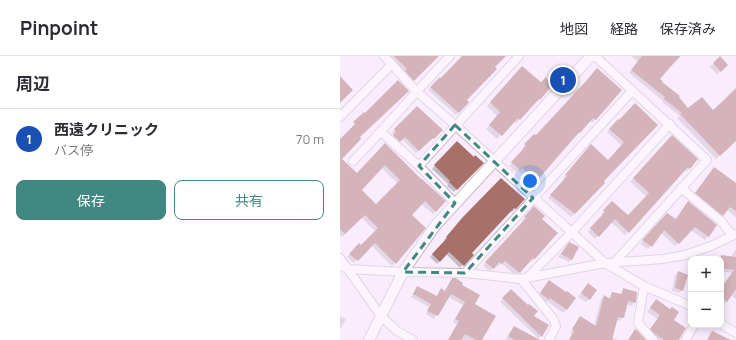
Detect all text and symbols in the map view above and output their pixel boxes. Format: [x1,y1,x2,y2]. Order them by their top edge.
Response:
text: Pinpoint [20,15,98,41]
text: 地図 [560,19,588,38]
text: 経路 [610,19,638,38]
text: 保存済み [660,19,716,38]
pin: 1 [550,65,576,95]
text: 周辺 [16,72,50,95]
text: 西遠クリニック [54,119,159,140]
text: 1 [26,130,32,148]
text: 70 m [296,130,324,148]
text: バス停 [54,141,93,159]
your location [520,171,540,191]
button: 保存 [16,180,166,220]
button: 共有 [174,180,324,220]
map controls [688,256,724,328]
button: + [688,256,724,292]
button: − [688,292,724,328]

